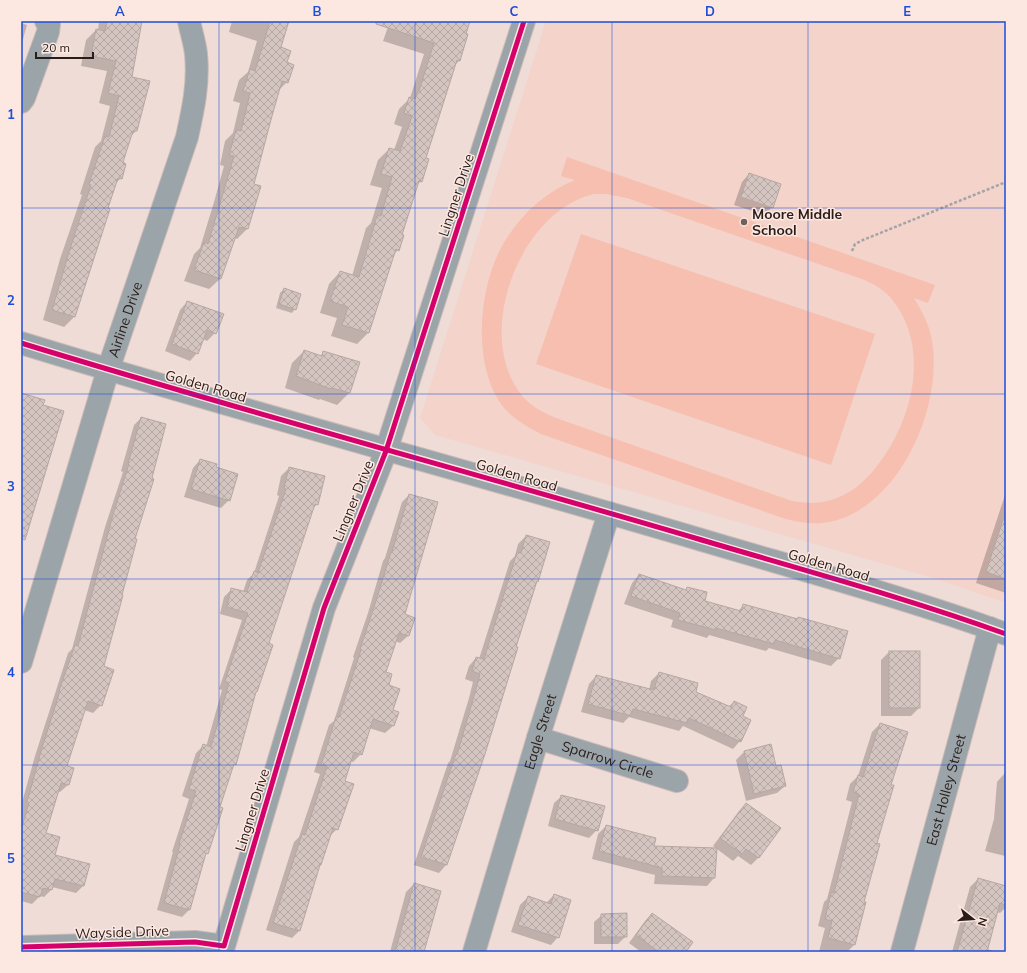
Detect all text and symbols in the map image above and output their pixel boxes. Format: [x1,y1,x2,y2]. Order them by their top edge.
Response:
text: A [115,3,125,19]
text: B [313,3,322,19]
text: C [510,3,519,19]
text: D [705,3,715,19]
text: E [903,3,911,19]
scale bar [36,34,93,60]
text: 20 m [42,40,70,55]
text: 1 [7,106,15,122]
street label: Lingner Drive [434,151,478,239]
place label: Moore Middle School [752,205,843,239]
marker: Moore Middle School [739,217,749,227]
street label: Airline Drive [104,279,146,360]
text: 2 [7,292,15,308]
street label: Golden Road [163,366,249,406]
street label: Golden Road [474,455,560,495]
street label: Lingner Drive [329,458,377,544]
text: 3 [7,478,15,494]
street label: Golden Road [786,545,872,585]
text: 4 [7,664,15,680]
street label: Eagle Street [520,692,560,772]
street label: East Holley Street [922,732,970,848]
street label: Sparrow Circle [560,737,656,782]
street label: Lingner Drive [231,766,273,854]
text: 5 [7,850,15,866]
north arrow [953,899,993,939]
text: N [975,916,990,928]
street label: Wayside Drive [75,921,169,943]

